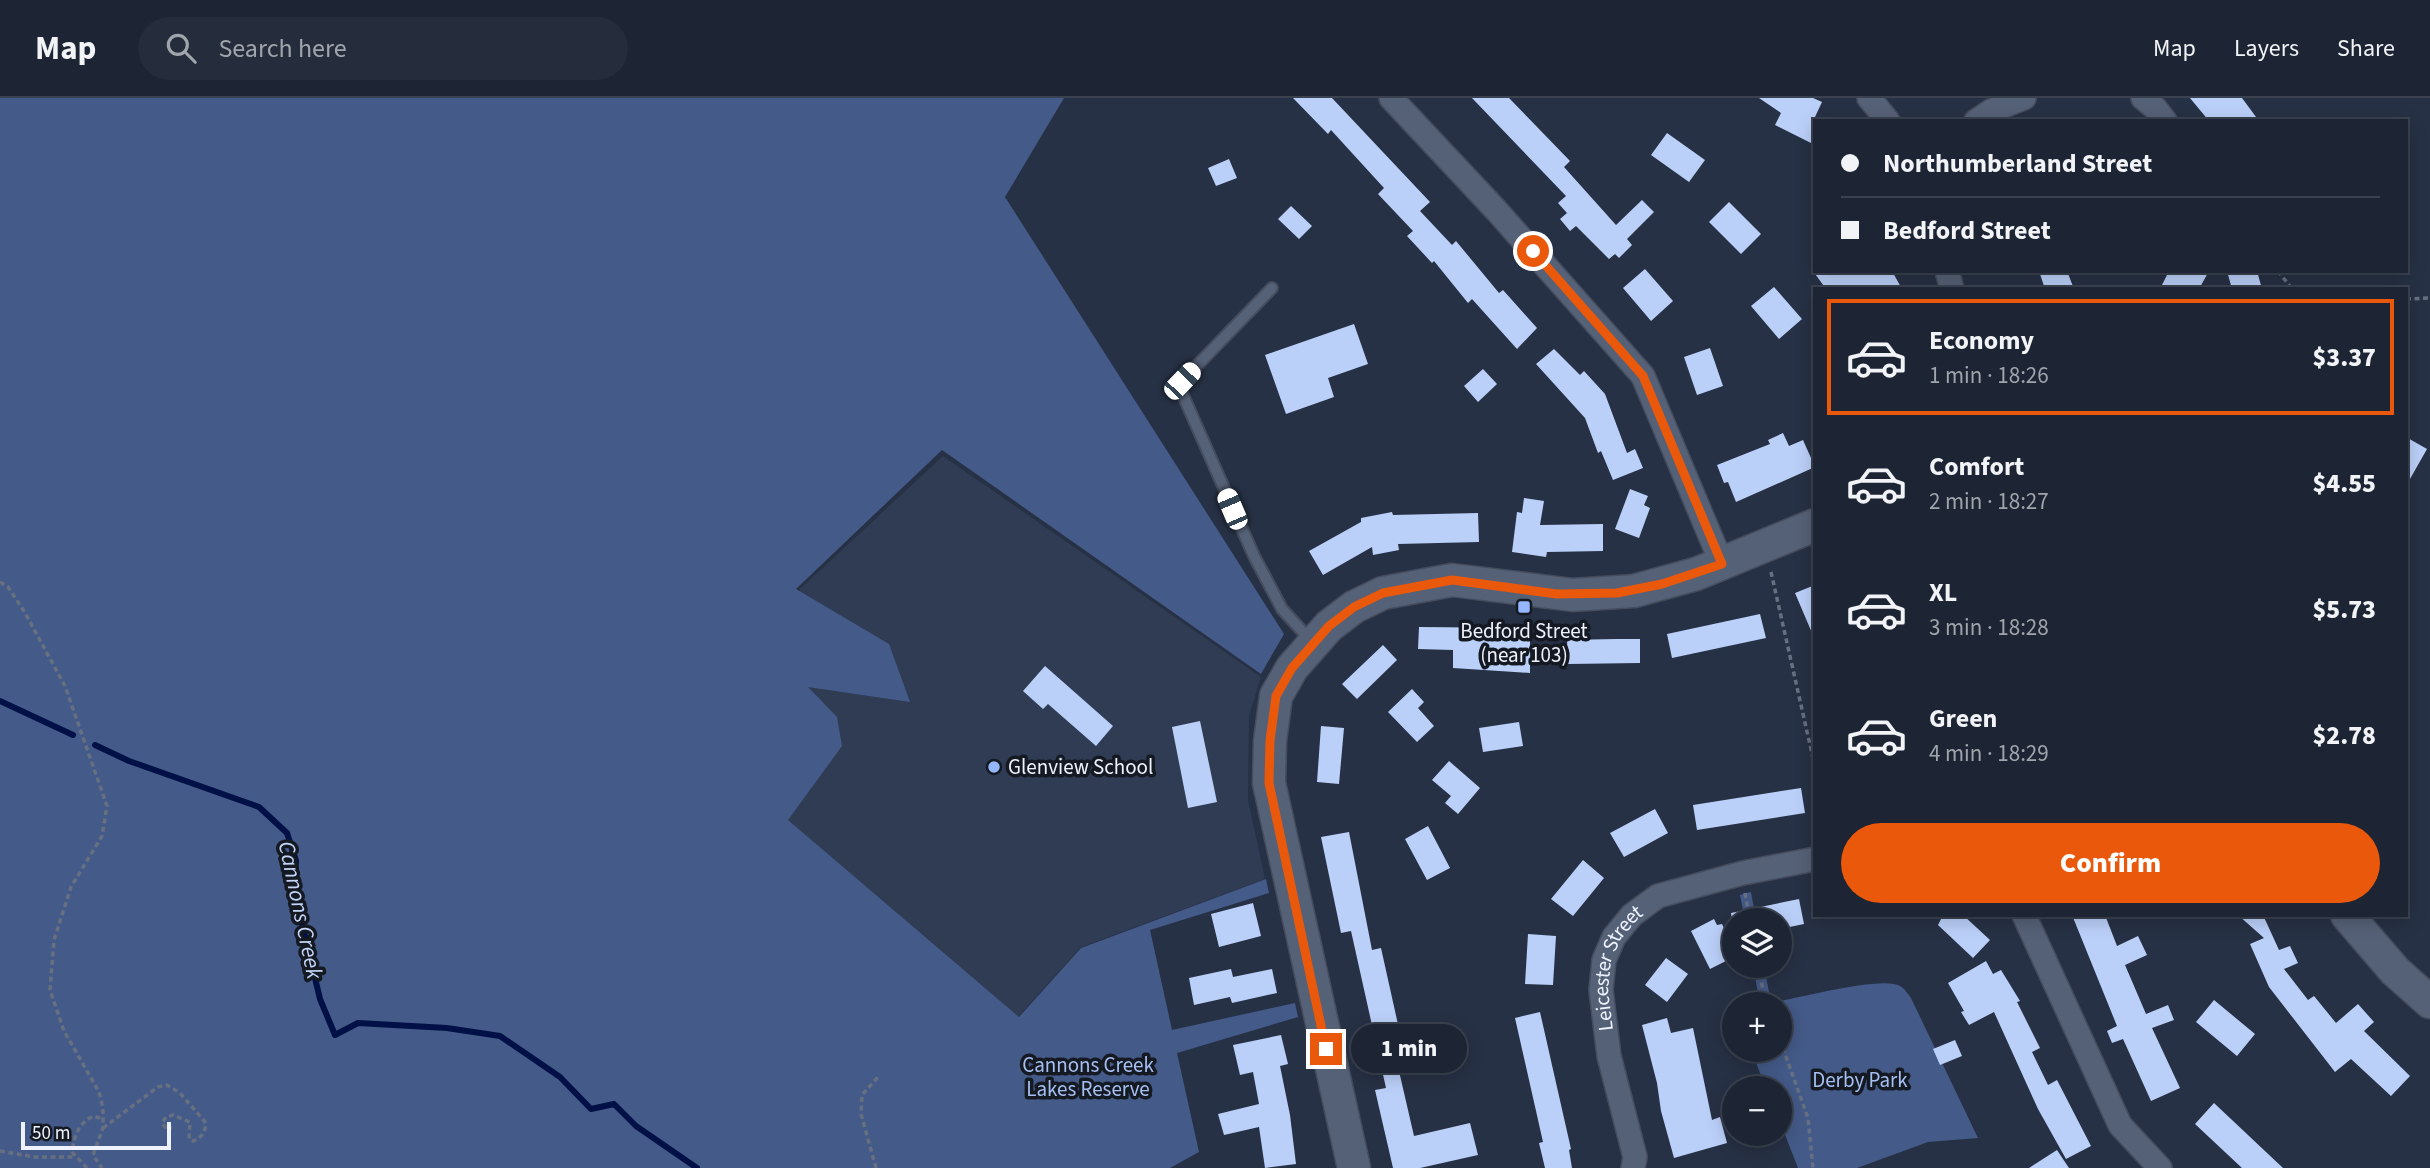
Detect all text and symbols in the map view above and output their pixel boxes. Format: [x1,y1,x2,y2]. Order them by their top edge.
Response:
search box [138,17,628,80]
text: Map [35,25,96,72]
icon: search [162,29,200,67]
text: Search here [218,30,347,67]
text: Map [2153,31,2196,66]
text: Layers [2234,31,2299,66]
text: Share [2337,31,2395,66]
text: Northumberland Street [1883,145,2152,182]
text: Bedford Street [1883,212,2051,249]
route start [1517,235,1549,267]
text: Economy [1929,322,2034,359]
icon: car [1845,326,1908,389]
text: $3.37 [2312,339,2376,376]
car [1160,359,1205,403]
text: 1 min · 18:26 [1929,359,2049,392]
text: Comfort [1929,448,2024,485]
icon: car [1845,452,1908,515]
text: $4.55 [2312,465,2376,502]
text: 2 min · 18:27 [1929,485,2049,518]
car [1215,486,1250,532]
text: XL [1929,574,1957,611]
icon: car [1845,578,1908,641]
text: $5.73 [2312,591,2376,628]
marker: Bedford Street (near 103) [1516,599,1532,615]
text: 3 min · 18:28 [1929,611,2049,644]
place label: Bedford Street (near 103) [1460,616,1588,670]
text: Green [1929,700,1997,737]
icon: car [1845,704,1908,767]
text: $2.78 [2312,717,2376,754]
text: 4 min · 18:29 [1929,737,2049,770]
place label: Glenview School [1008,752,1153,782]
marker: Glenview School [986,759,1002,775]
button: Confirm [1841,823,2380,903]
water label: Cannons Creek [270,838,331,983]
street label: Leicester Street [1586,897,1649,1033]
map controls [1722,908,1792,1146]
button: layers [1722,908,1792,978]
button: + [1722,992,1792,1062]
callout: 1 min [1350,1024,1466,1074]
text: 1 min [1381,1032,1437,1065]
route end [1310,1033,1342,1065]
park label: Cannons Creek Lakes Reserve [1022,1050,1154,1104]
park label: Derby Park [1812,1065,1908,1095]
button: − [1722,1076,1792,1146]
scale bar [21,1119,172,1151]
text: 50 m [32,1120,70,1147]

